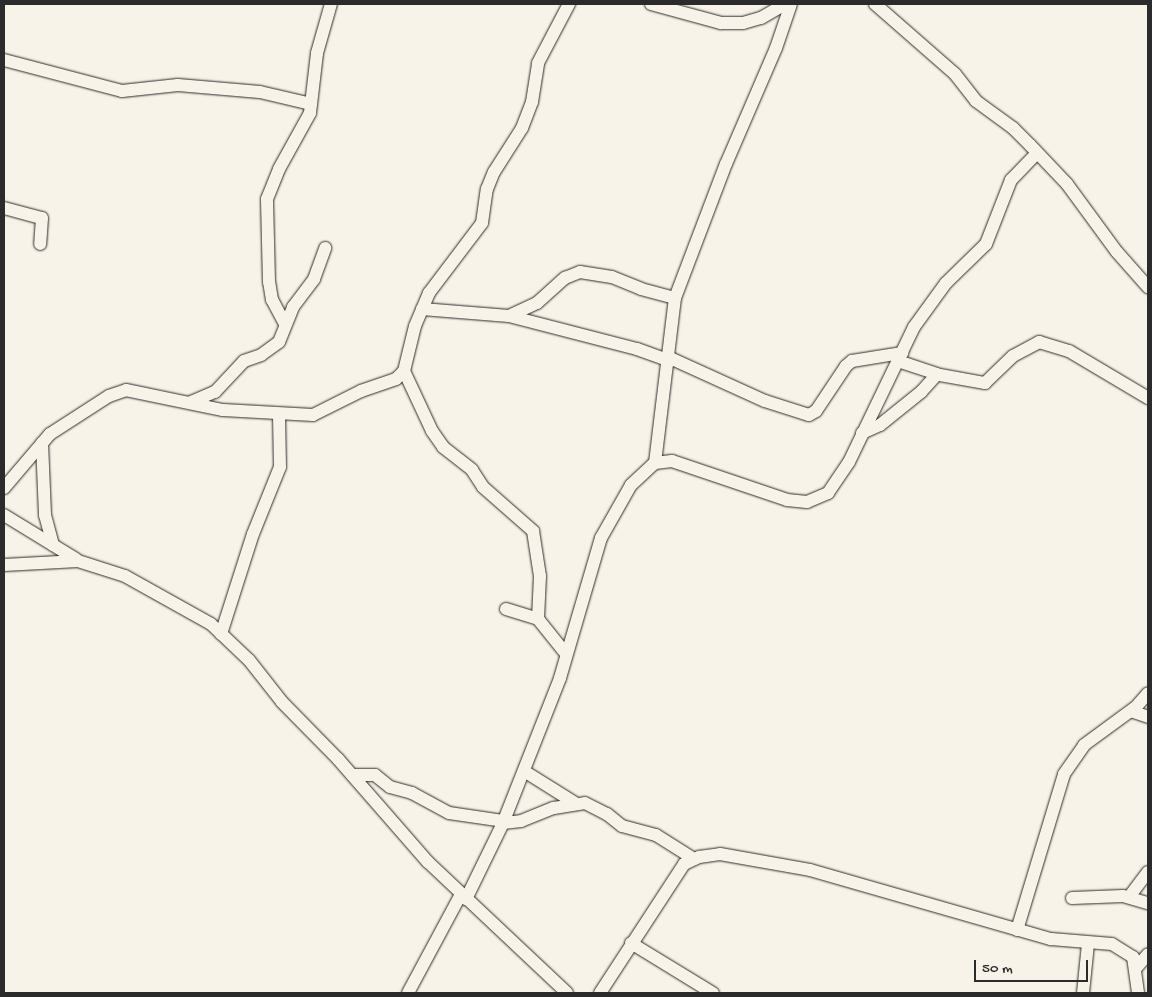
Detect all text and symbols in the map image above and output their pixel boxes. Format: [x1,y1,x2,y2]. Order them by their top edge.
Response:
scale bar [977,950,1091,982]
text: 50 m [982,960,1013,978]

